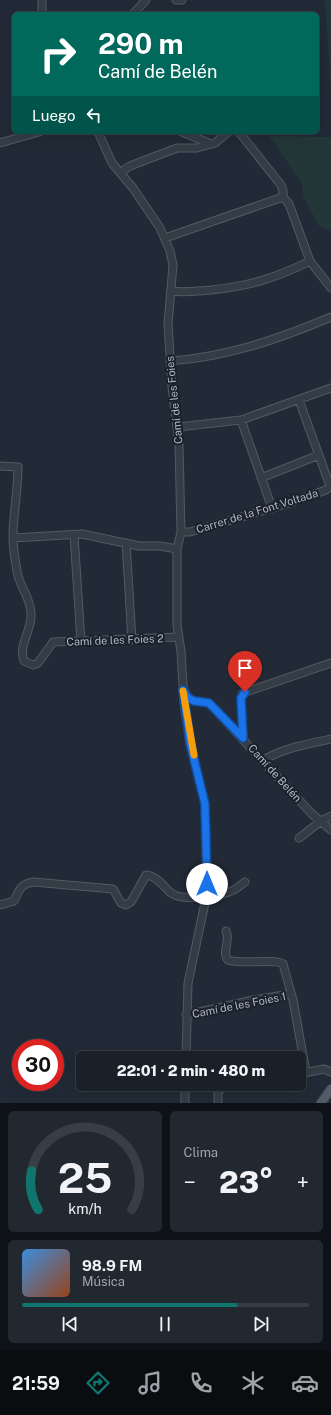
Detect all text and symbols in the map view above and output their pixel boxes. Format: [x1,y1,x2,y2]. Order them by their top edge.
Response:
text: 290 m [98,27,184,60]
icon: right [32,28,84,80]
text: Camí de Belén [98,61,217,82]
icon: left [83,104,105,126]
text: Luego [32,107,75,124]
street label: Camí de les Foies [163,355,185,444]
street label: Carrer de la Font Voltada [195,487,319,535]
street label: Camí de les Foies 2 [66,632,164,648]
pin [228,651,262,692]
icon: arrive [234,657,256,679]
street label: Camí de Belén [246,742,304,804]
position arrow [186,863,228,905]
street label: Camí de les Foies 1 [191,990,287,1020]
speed limit sign: 30 [12,1039,64,1091]
text: 22:01 · 2 min · 480 m [117,1062,265,1079]
text: Clima [184,1145,218,1160]
text: 25 [58,1152,112,1201]
text: 23° [219,1164,273,1200]
text: − [184,1169,196,1195]
text: + [297,1169,309,1195]
text: km/h [68,1199,102,1216]
text: 98.9 FM [82,1257,142,1274]
text: Música [82,1274,125,1289]
icon: previous [59,1313,81,1335]
icon: pause [154,1313,176,1335]
icon: next [250,1313,272,1335]
icon: directions [84,1369,112,1397]
icon: music [136,1369,164,1397]
icon: phone [187,1369,215,1397]
icon: climate [239,1369,267,1397]
icon: car [291,1369,319,1397]
text: 21:59 [12,1373,60,1394]

